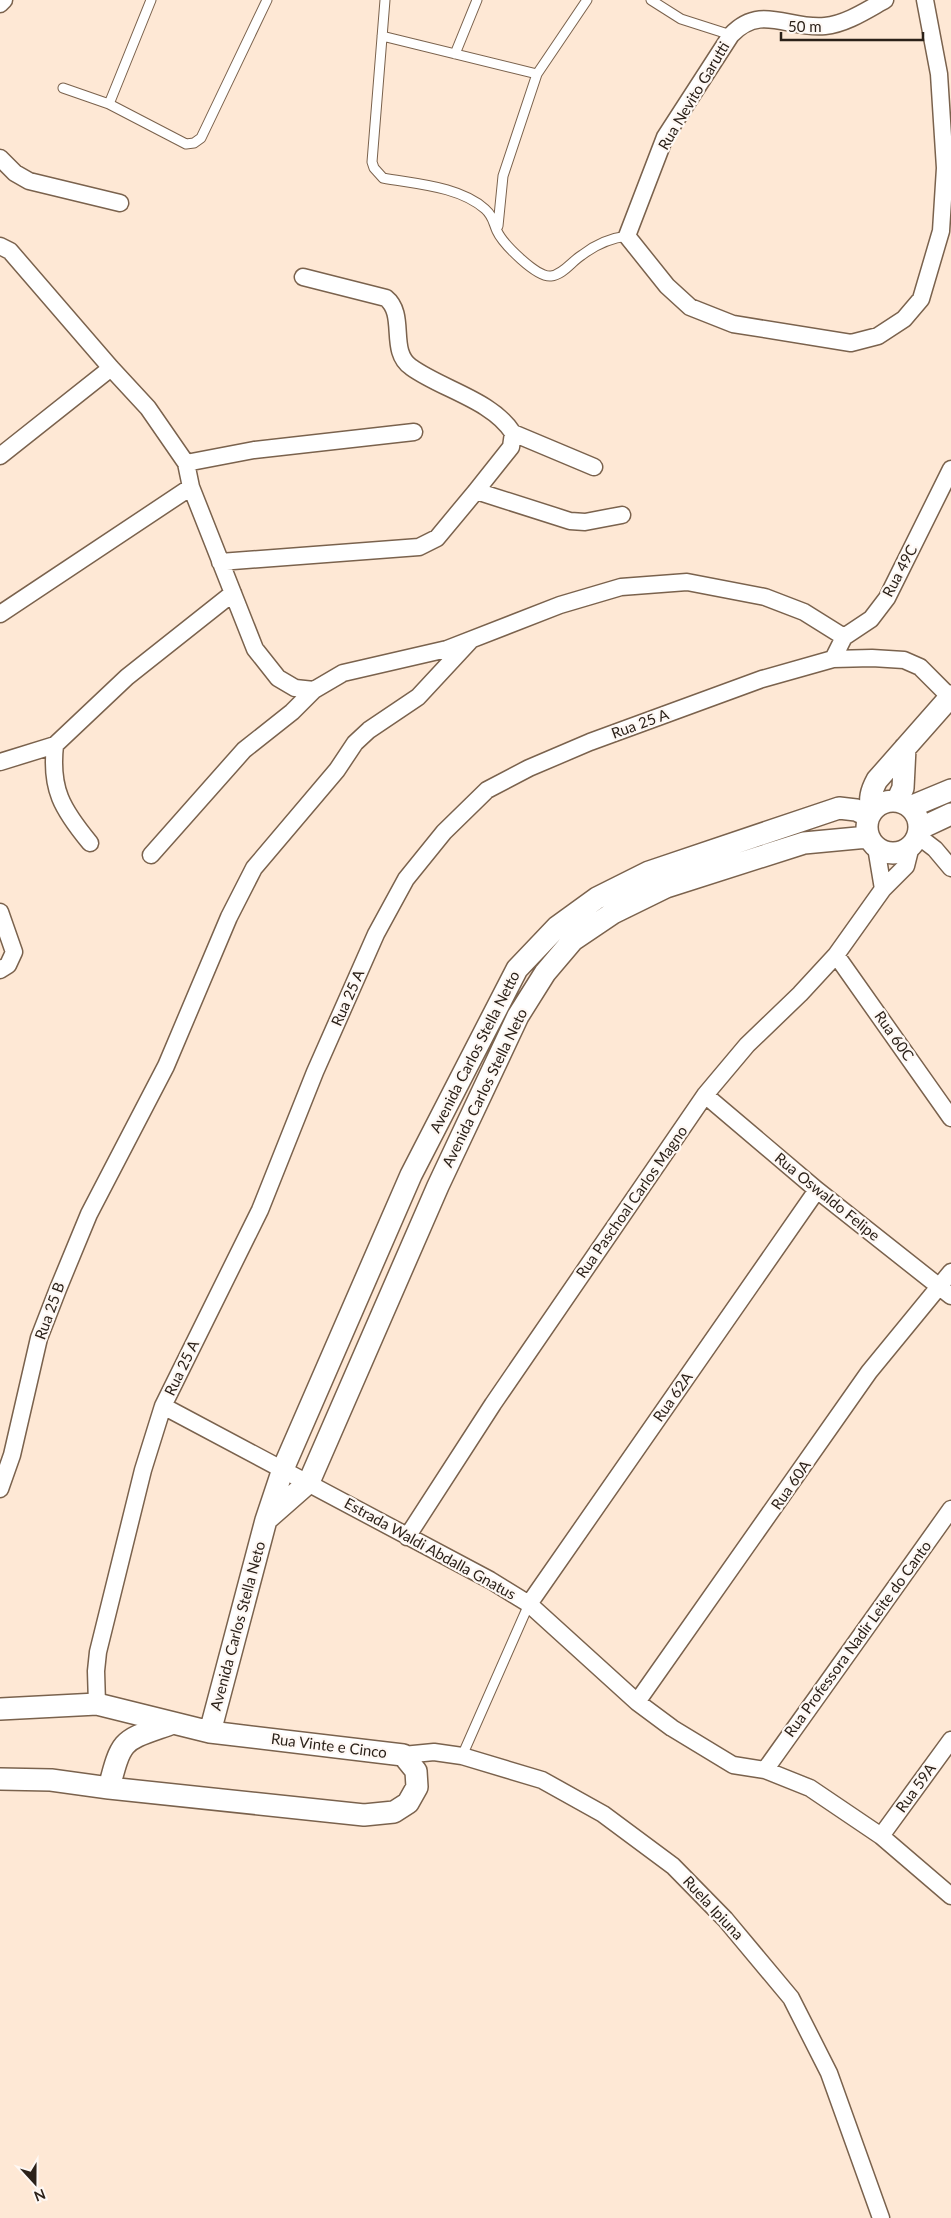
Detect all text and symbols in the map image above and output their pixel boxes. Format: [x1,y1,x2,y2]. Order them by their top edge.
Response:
scale bar [781,10,924,42]
text: 50 m [788,17,822,35]
street label: Rua Nevito Garutti [654,38,733,153]
street label: Rua 49C [878,542,920,600]
street label: Rua 25 A [609,704,672,742]
street label: Rua 25 A [327,966,368,1028]
street label: Avenida Carlos Stella Netto [425,968,523,1135]
street label: Avenida Carlos Stella Neto [438,1005,530,1170]
street label: Rua 60C [871,1007,918,1064]
street label: Rua Paschoal Carlos Magno [572,1122,691,1281]
street label: Rua Oswaldo Felipe [772,1148,884,1244]
street label: Rua 25 B [30,1280,68,1342]
street label: Rua 25 A [160,1336,203,1398]
street label: Rua 62A [649,1368,696,1425]
street label: Rua 60A [767,1456,814,1513]
street label: Estrada Waldi Abdalla Gnatus [342,1493,519,1603]
street label: Rua Professora Nadir Leite do Canto [780,1537,934,1740]
street label: Avenida Carlos Stella Neto [206,1539,268,1712]
street label: Rua Vinte e Cinco [270,1729,388,1761]
street label: Rua 59A [891,1759,940,1815]
street label: Ruela Ipiuna [680,1872,748,1943]
north arrow [10,2158,60,2208]
text: N [32,2186,48,2205]

